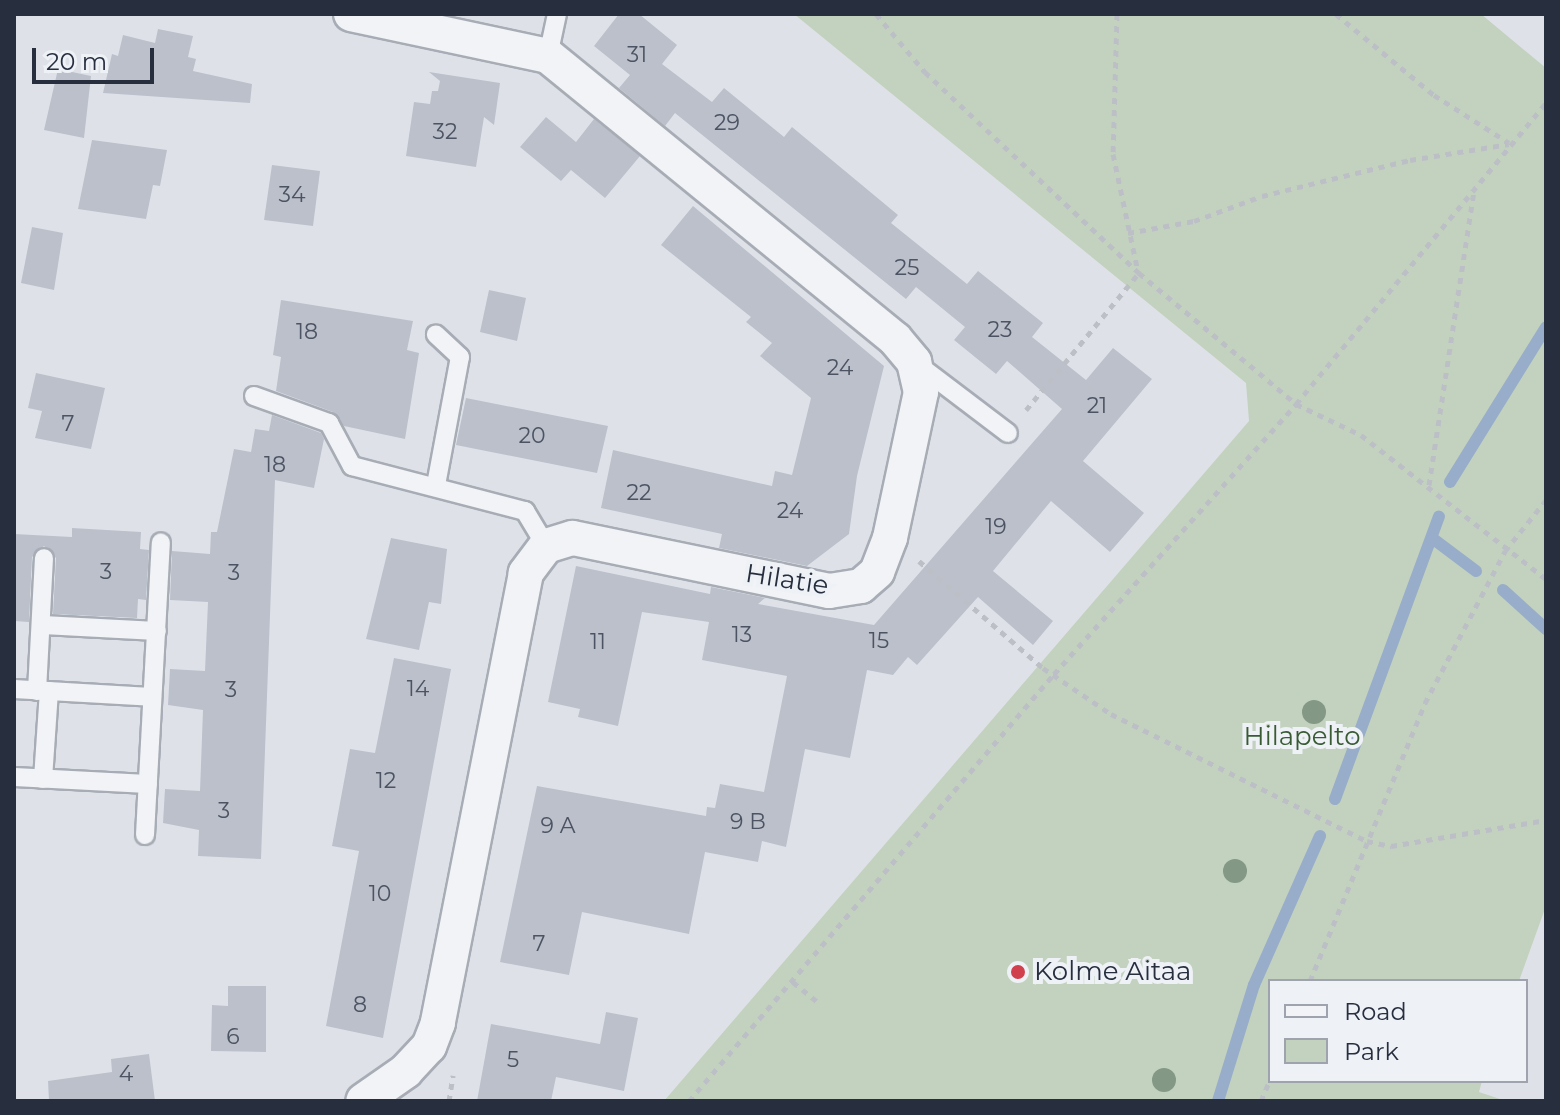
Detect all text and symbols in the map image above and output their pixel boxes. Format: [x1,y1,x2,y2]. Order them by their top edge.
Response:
scale bar [36,32,158,82]
house number: 31 [627,42,647,68]
text: 20 m [46,47,107,76]
house number: 29 [714,110,740,136]
house number: 32 [433,119,457,145]
house number: 34 [279,182,305,208]
house number: 25 [895,255,919,281]
house number: 23 [988,317,1012,343]
house number: 18 [296,319,318,345]
house number: 24 [827,355,853,381]
house number: 21 [1087,393,1107,419]
house number: 7 [62,411,74,437]
house number: 20 [518,423,546,449]
house number: 18 [264,452,286,478]
house number: 22 [627,480,651,506]
house number: 24 [777,498,803,524]
house number: 19 [985,514,1007,540]
street label: Hilatie [743,558,831,602]
house number: 3 [100,559,112,585]
house number: 3 [228,560,240,586]
house number: 13 [732,622,752,648]
house number: 15 [869,628,889,654]
house number: 11 [590,629,606,655]
house number: 14 [407,676,429,702]
house number: 3 [225,677,237,703]
park label: Hilapelto [1244,721,1360,753]
house number: 12 [376,768,396,794]
house number: 3 [218,798,230,824]
house number: 9 B [730,809,766,835]
house number: 9 A [541,813,575,839]
house number: 10 [369,881,391,907]
house number: 7 [533,931,545,957]
place label: Kolme Aitaa [1034,956,1191,988]
marker: Kolme Aitaa [1009,963,1027,981]
legend [1268,979,1528,1083]
house number: 8 [353,992,367,1018]
text: Road [1344,997,1407,1026]
house number: 6 [226,1024,240,1050]
text: Park [1344,1037,1399,1066]
house number: 5 [507,1047,519,1073]
house number: 4 [119,1061,133,1087]

